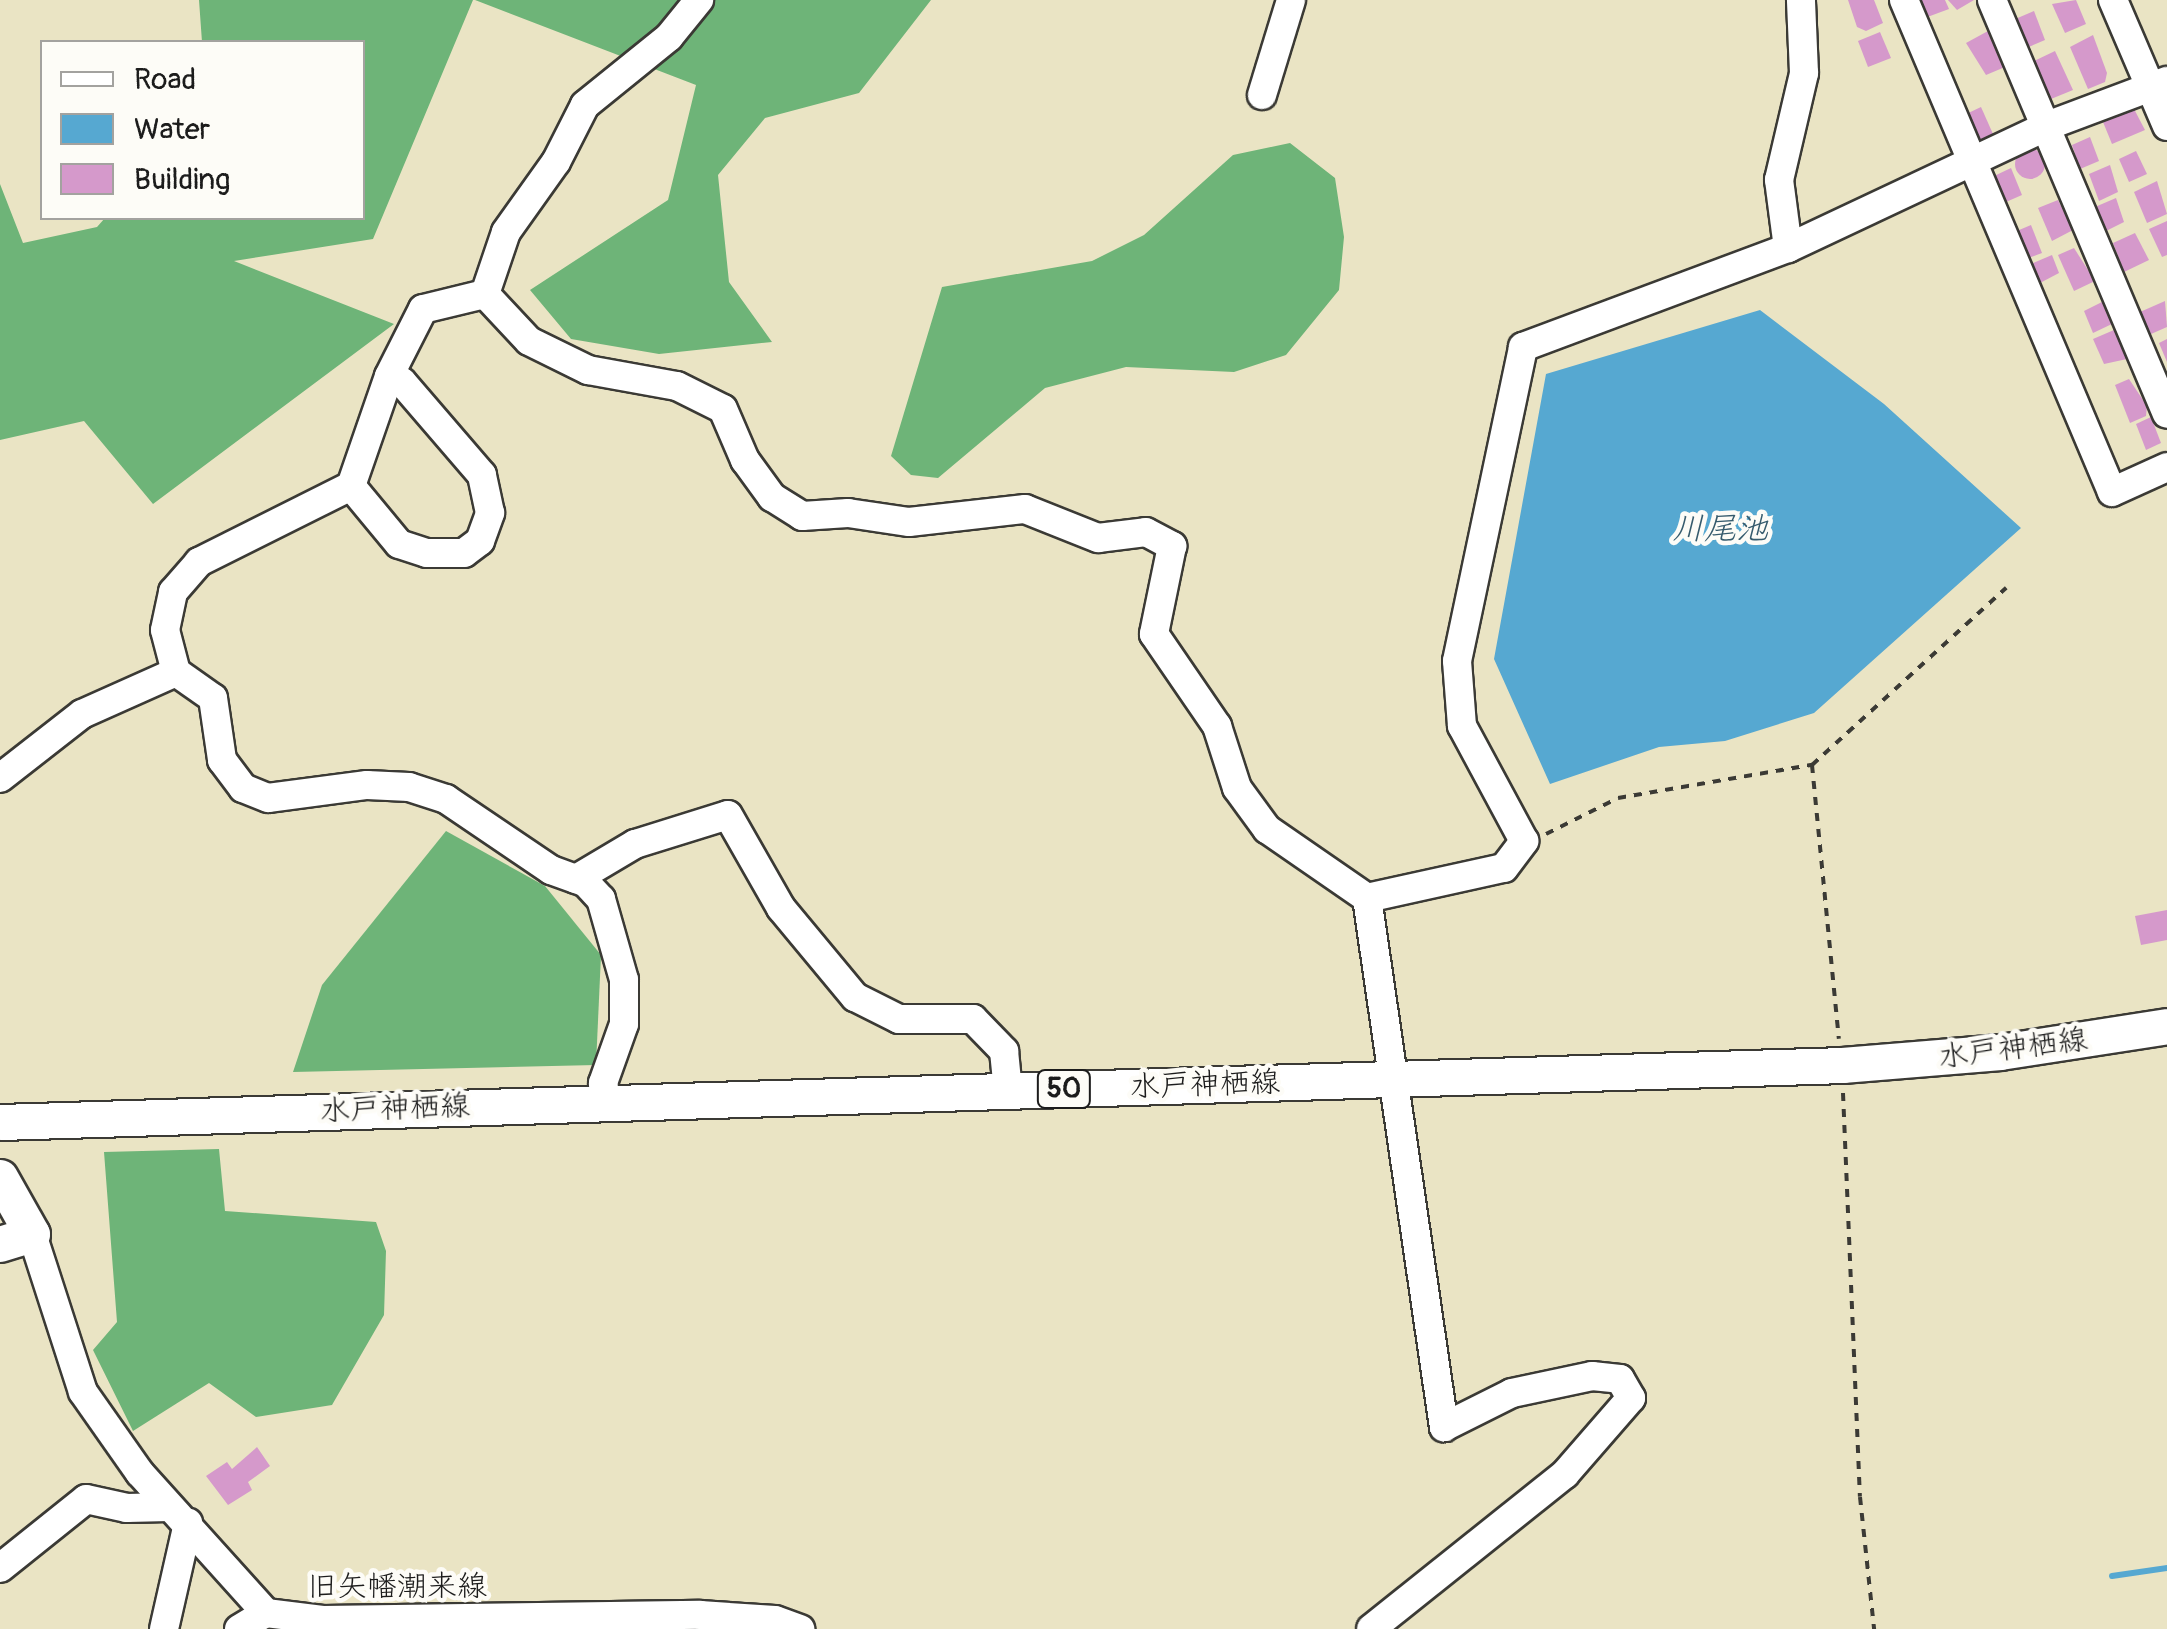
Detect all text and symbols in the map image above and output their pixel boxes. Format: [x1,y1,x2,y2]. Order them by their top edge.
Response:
legend [40,40,365,220]
text: Road [134,61,196,98]
text: Water [134,111,210,148]
text: Building [134,161,230,198]
water label: 川尾池 [1672,510,1768,548]
street label: 水戸神栖線 [1936,1022,2090,1076]
street label: 水戸神栖線 [1129,1064,1281,1106]
road number: 50 [1036,1066,1092,1112]
street label: 水戸神栖線 [319,1088,471,1130]
street label: 旧矢幡潮来線 [307,1569,487,1605]

